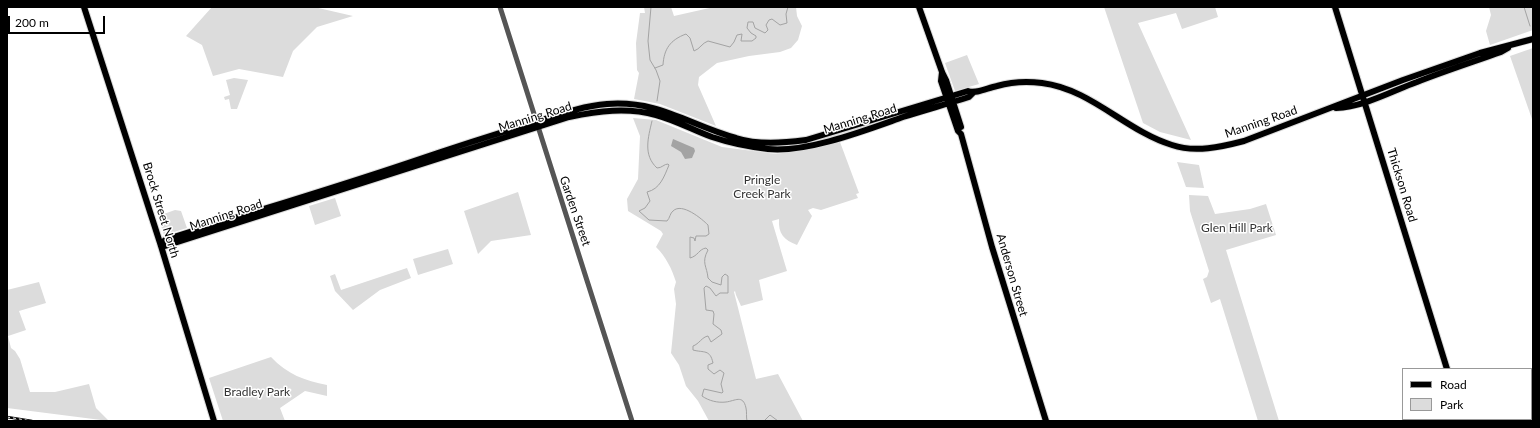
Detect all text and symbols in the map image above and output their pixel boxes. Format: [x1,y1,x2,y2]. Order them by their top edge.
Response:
scale bar [10,8,107,34]
text: 200 m [15,15,49,30]
street label: Manning Road [497,99,573,135]
street label: Manning Road [822,101,898,137]
street label: Manning Road [1223,103,1299,141]
street label: Thickson Road [1384,146,1420,224]
street label: Brock Street North [140,160,182,260]
park label: Pringle Creek Park [733,173,791,201]
street label: Garden Street [556,174,594,248]
street label: Manning Road [188,196,264,234]
park label: Glen Hill Park [1201,221,1273,235]
street label: Anderson Street [993,232,1031,318]
legend [1402,368,1532,420]
text: Road [1440,377,1467,392]
park label: Bradley Park [224,385,290,399]
text: Park [1440,397,1463,412]

